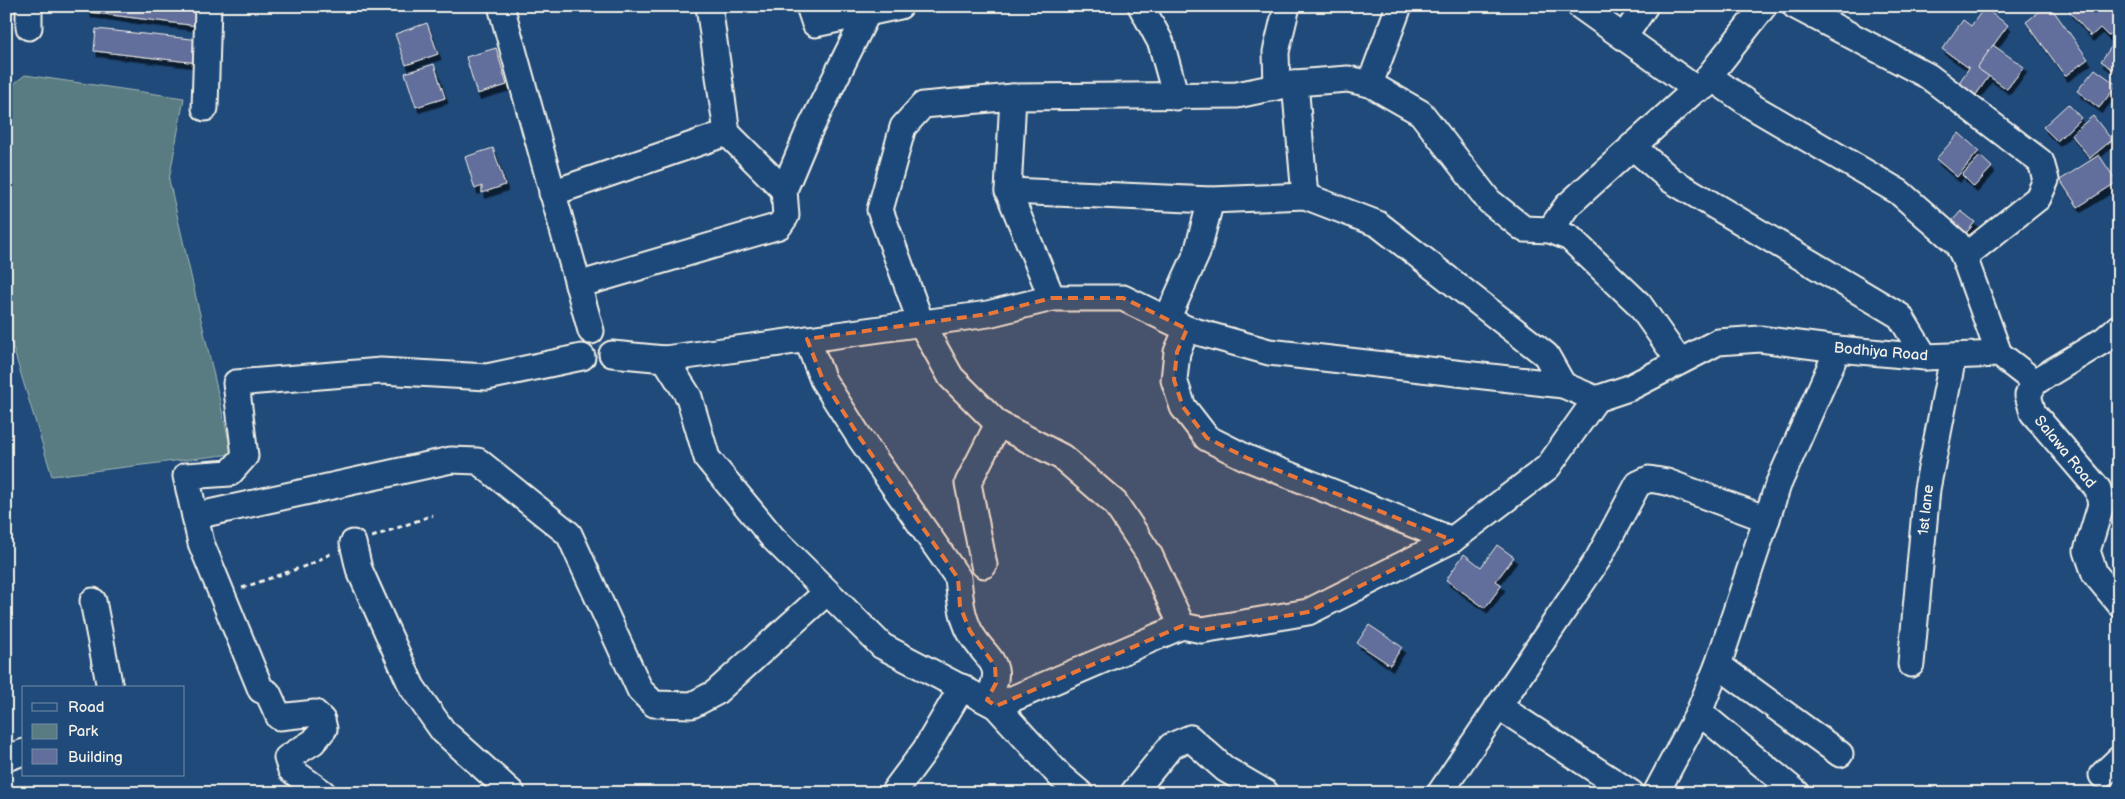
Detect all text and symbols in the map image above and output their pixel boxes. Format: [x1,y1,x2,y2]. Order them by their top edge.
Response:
street label: Bodhiya Road [1833,338,1929,366]
street label: Salawa Road [2030,412,2100,492]
street label: 1st lane [1914,484,1938,536]
legend [22,686,185,776]
text: Road [68,698,104,717]
text: Park [68,722,99,741]
text: Building [68,748,123,767]

